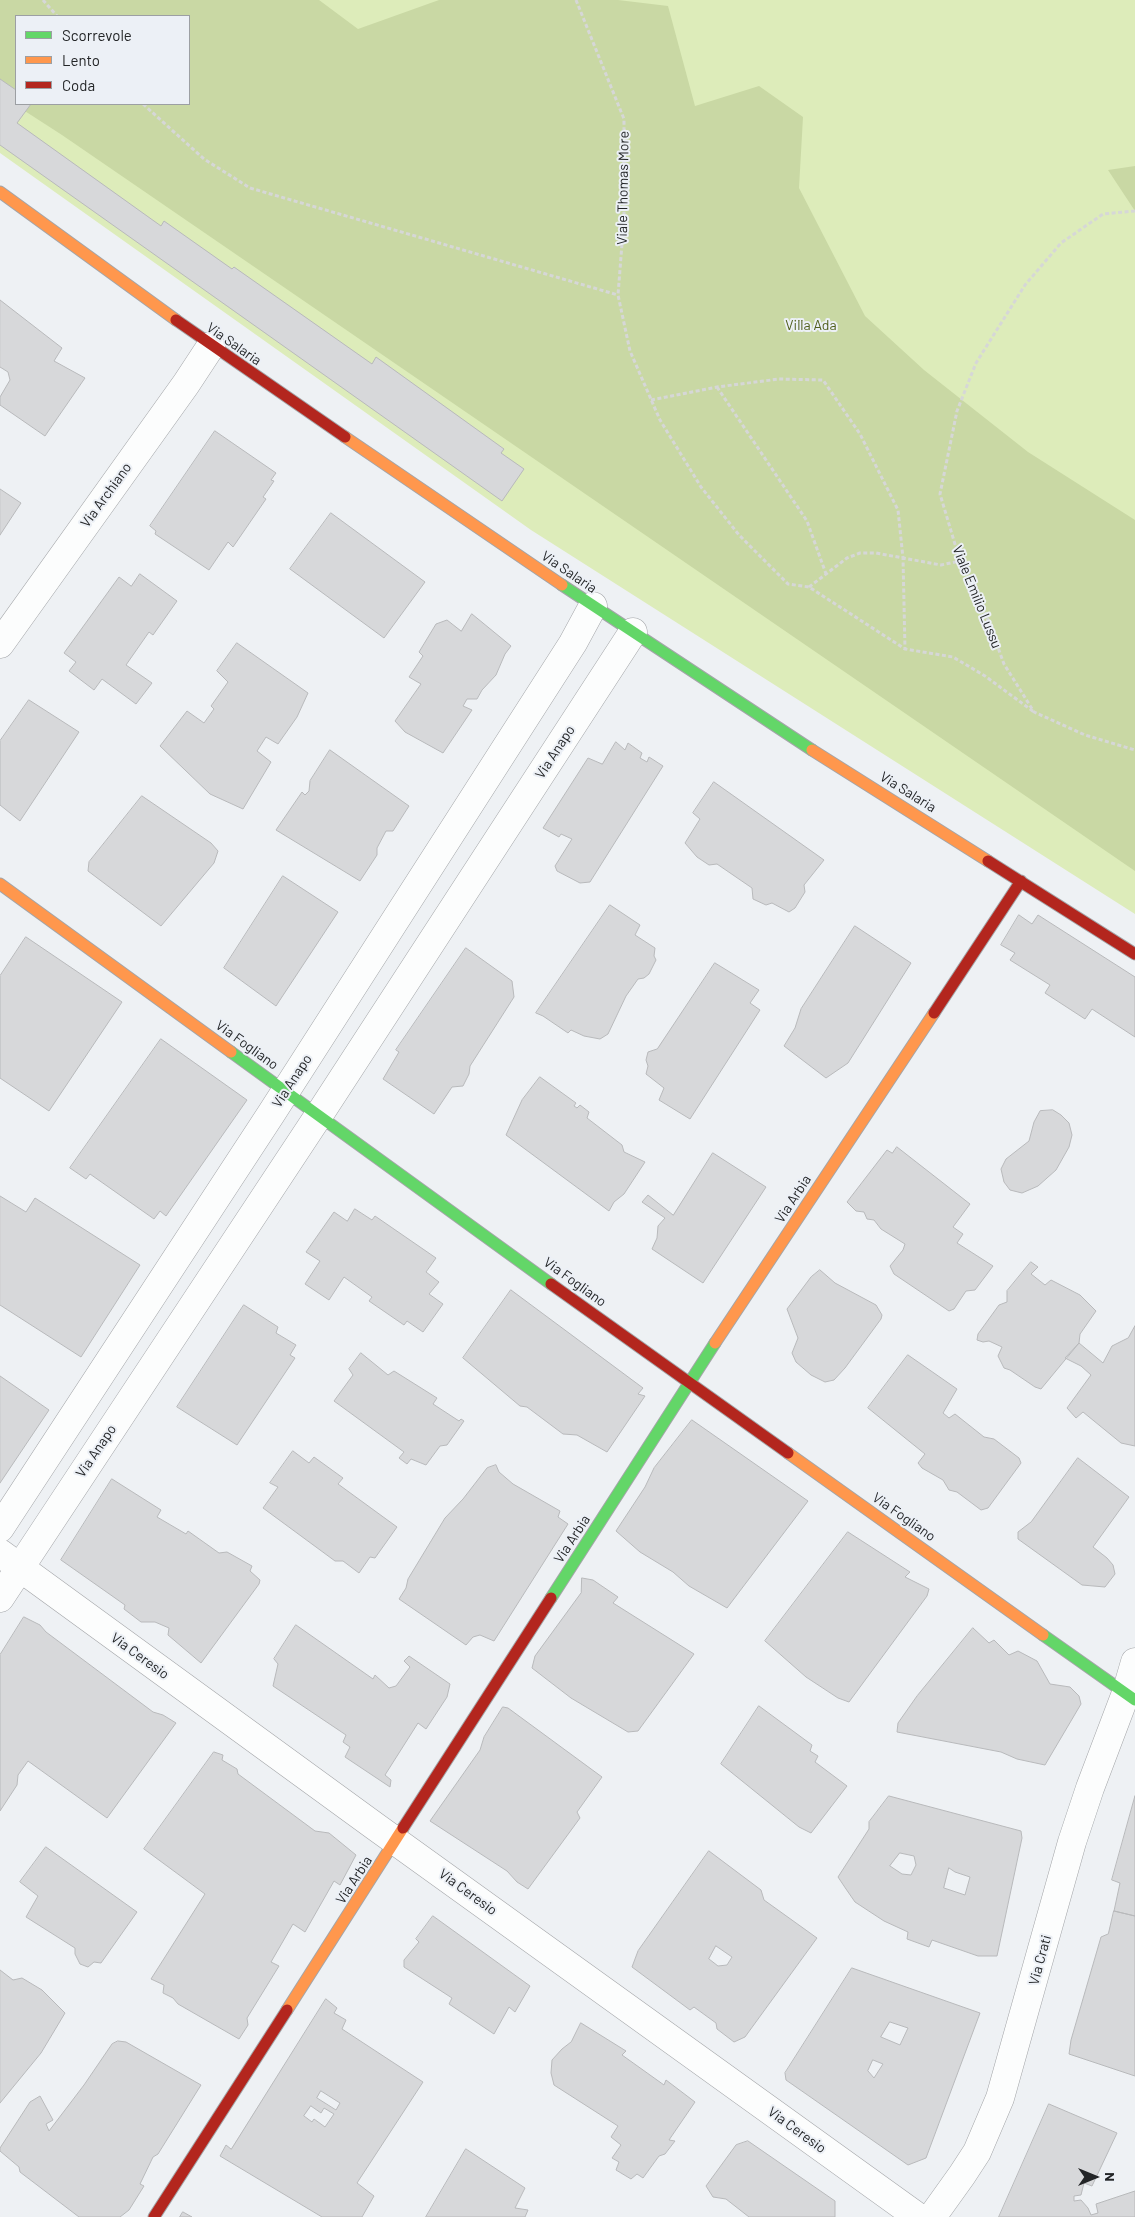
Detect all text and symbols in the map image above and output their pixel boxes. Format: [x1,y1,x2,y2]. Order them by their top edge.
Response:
legend [15,15,190,105]
text: Scorrevole [62,26,132,44]
text: Lento [62,51,100,69]
text: Coda [62,76,95,94]
street label: Viale Thomas More [614,131,632,245]
park label: Villa Ada [785,317,837,333]
street label: Via Salaria [203,319,265,369]
street label: Via Archiano [77,459,135,531]
street label: Viale Emilio Lussu [949,543,1005,651]
street label: Via Salaria [538,547,600,597]
street label: Via Anapo [532,722,578,782]
street label: Via Salaria [877,768,939,816]
street label: Via Fogliano [212,1017,282,1073]
street label: Via Anapo [269,1051,315,1111]
street label: Via Arbia [771,1172,815,1226]
street label: Via Fogliano [540,1254,610,1310]
street label: Via Anapo [72,1421,120,1481]
street label: Via Fogliano [869,1489,939,1545]
street label: Via Arbia [550,1512,594,1566]
street label: Via Ceresio [108,1629,172,1683]
street label: Via Arbia [332,1853,376,1907]
street label: Via Ceresio [436,1865,500,1919]
street label: Via Crati [1025,1933,1055,1987]
street label: Via Ceresio [765,2103,829,2157]
north arrow [1070,2152,1120,2202]
text: N [1102,2172,1119,2182]

